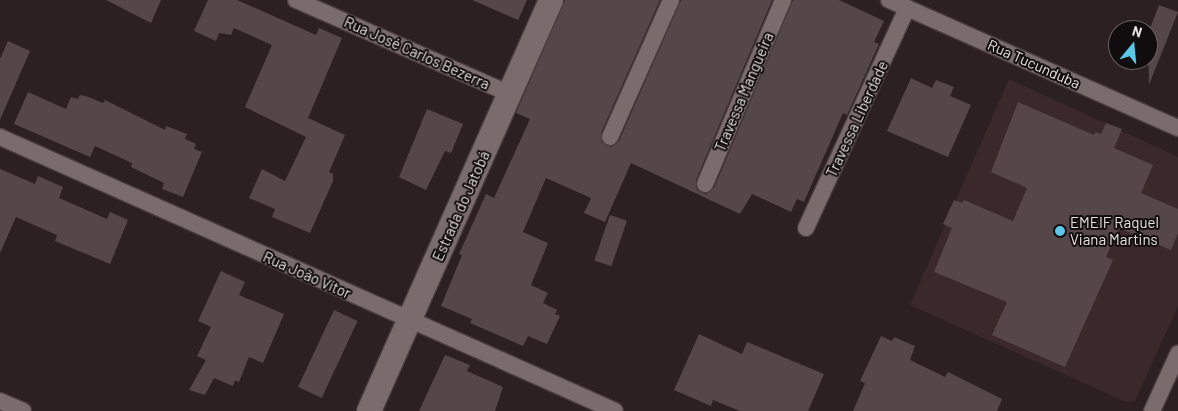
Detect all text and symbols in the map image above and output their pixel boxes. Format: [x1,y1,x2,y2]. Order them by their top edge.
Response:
street label: Rua José Carlos Bezerra [341,13,493,93]
north arrow [1108,20,1158,70]
text: N [1130,22,1144,41]
street label: Travessa Mangueira [711,30,777,154]
street label: Rua Tucunduba [985,35,1083,93]
street label: Travessa Liberdade [822,58,892,180]
street label: Estrada do Jatobá [429,148,493,264]
place label: EMEIF Raquel Viana Martins [1070,213,1159,248]
marker: EMEIF Raquel Viana Martins [1054,225,1066,237]
street label: Rua João Vítor [260,248,354,302]

